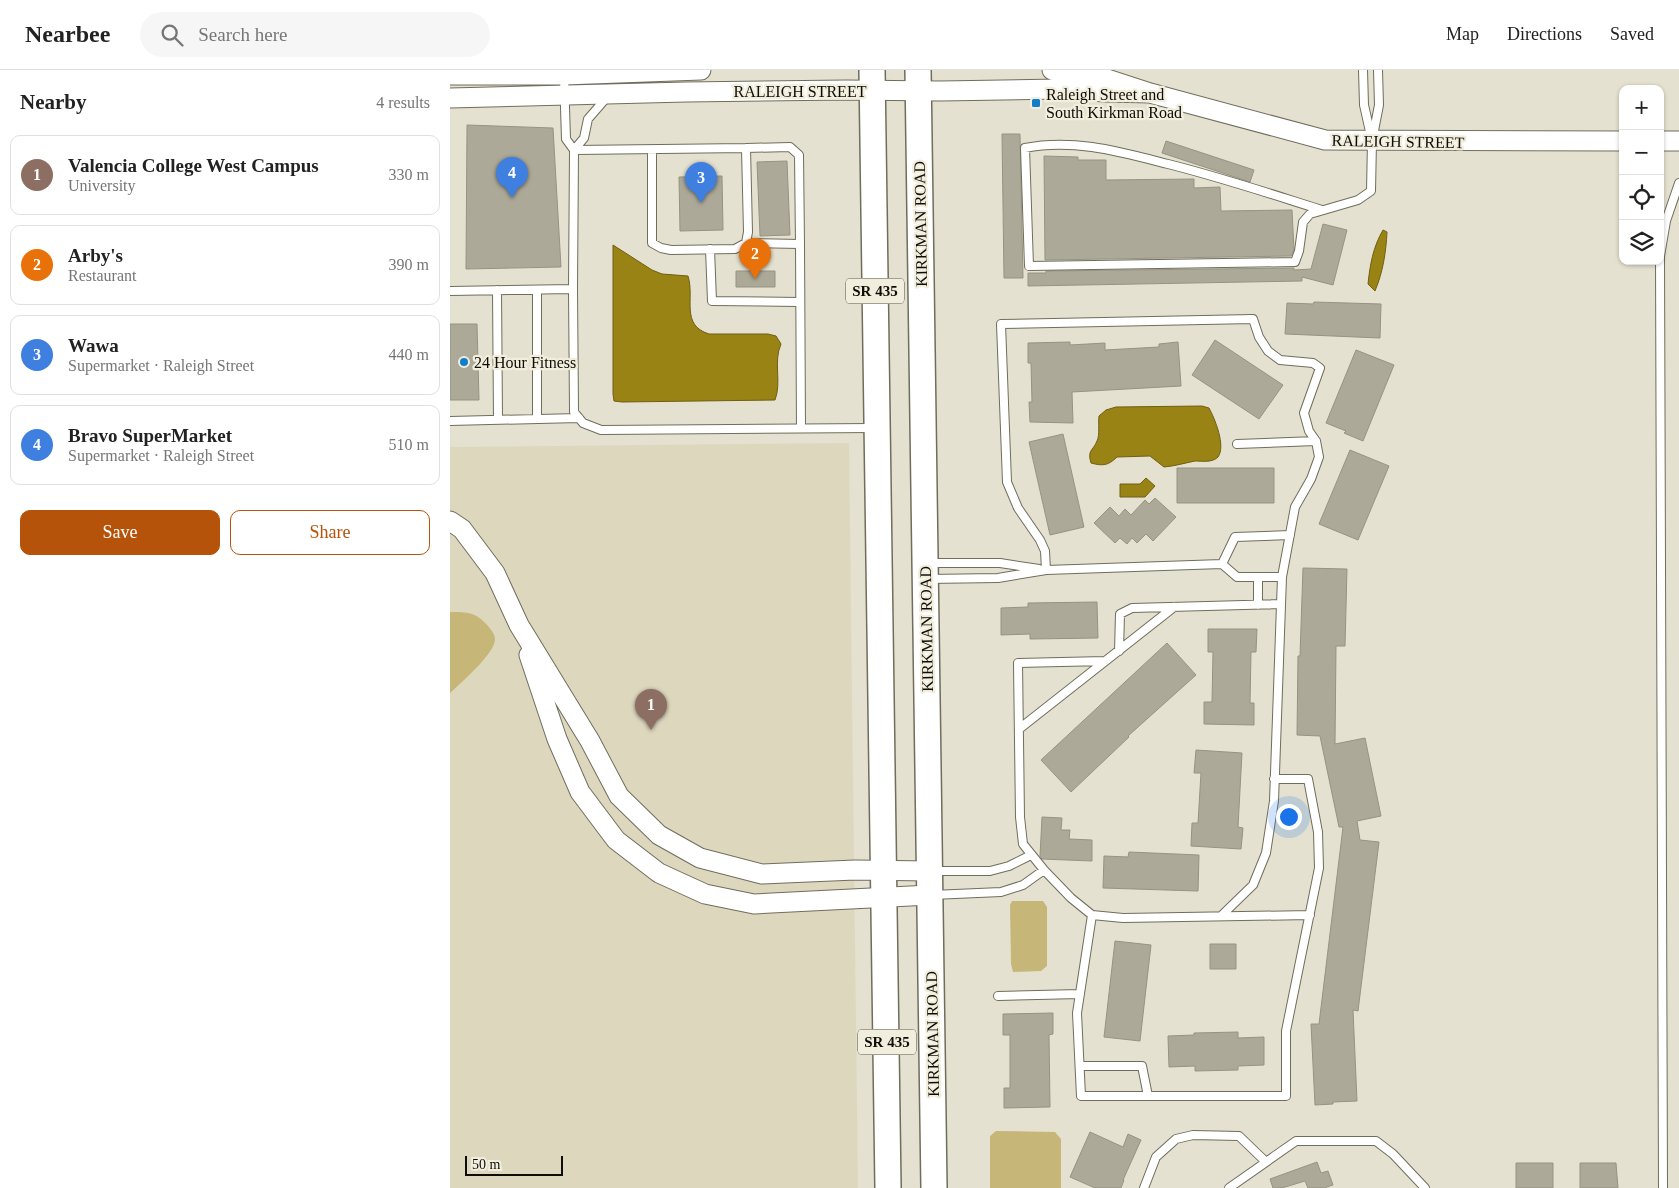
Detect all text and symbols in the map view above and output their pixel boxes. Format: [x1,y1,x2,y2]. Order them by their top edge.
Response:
search box [140,12,490,57]
text: Nearbee [25,21,110,47]
icon: search [158,21,186,49]
text: Search here [198,24,287,45]
text: Map [1446,24,1479,44]
text: Directions [1507,24,1582,44]
text: Saved [1610,24,1654,44]
street label: RALEIGH STREET [734,83,867,100]
map controls [1619,85,1664,265]
button: + [1619,85,1664,130]
place label: Raleigh Street and South Kirkman Road [1046,86,1182,121]
text: Nearby [20,90,87,114]
text: 4 results [376,94,430,111]
marker: Raleigh Street and South Kirkman Road [1030,97,1042,109]
button: − [1619,130,1664,175]
street label: RALEIGH STREET [1331,132,1465,151]
text: Valencia College West Campus [68,155,319,176]
pin: 4 [496,157,528,198]
street label: KIRKMAN ROAD [911,161,930,287]
pin: 3 [685,162,717,203]
text: 1 [33,166,41,183]
text: 330 m [389,166,429,183]
button: locate [1619,175,1664,220]
text: University [68,177,136,194]
button: layers [1619,220,1664,265]
pin: 2 [739,238,771,279]
text: Arby's [68,245,123,266]
text: 2 [33,256,41,273]
text: 390 m [389,256,429,273]
text: Restaurant [68,267,136,284]
road number: SR 435 [846,278,904,304]
text: Wawa [68,335,119,356]
text: 3 [33,346,41,363]
text: 440 m [389,346,429,363]
place label: 24 Hour Fitness [474,354,576,371]
marker: 24 Hour Fitness [458,356,470,368]
text: Supermarket · Raleigh Street [68,357,254,374]
text: Bravo SuperMarket [68,425,232,446]
text: 4 [33,436,41,453]
text: 510 m [389,436,429,453]
text: Supermarket · Raleigh Street [68,447,254,464]
button: Save [20,510,220,555]
button: Share [230,510,430,555]
street label: KIRKMAN ROAD [917,566,936,692]
pin: 1 [635,689,667,730]
your location [1276,804,1302,830]
street label: KIRKMAN ROAD [923,971,942,1097]
road number: SR 435 [858,1030,916,1054]
scale bar [465,1153,562,1176]
text: 50 m [472,1157,500,1172]

